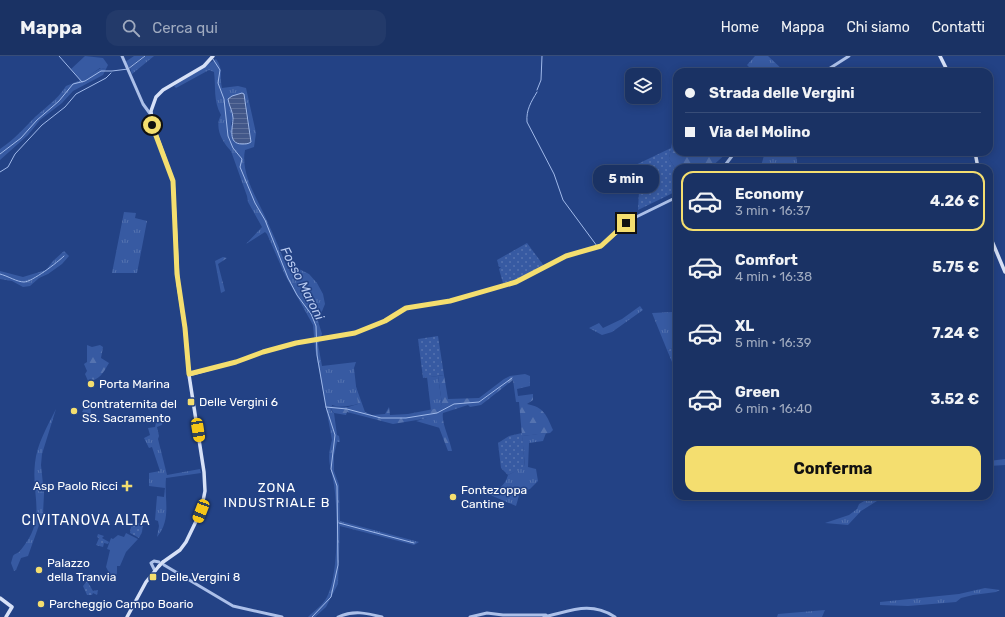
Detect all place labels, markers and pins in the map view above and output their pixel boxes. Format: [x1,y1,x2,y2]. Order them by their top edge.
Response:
place label: Porta Marina [99,377,170,391]
marker: Porta Marina [86,379,96,389]
place label: Delle Vergini 6 [199,395,278,409]
place label: Contraternita del SS. Sacramento [82,397,177,425]
marker: Delle Vergini 6 [186,397,196,407]
marker: Contraternita del SS. Sacramento [69,406,79,416]
place label: Asp Paolo Ricci [33,479,118,493]
marker: Asp Paolo Ricci [121,480,133,492]
place label: Fontezoppa Cantine [461,483,527,511]
marker: Fontezoppa Cantine [448,492,458,502]
place label: Palazzo della Tranvia [47,556,116,584]
marker: Palazzo della Tranvia [34,565,44,575]
place label: Delle Vergini 8 [161,570,240,584]
marker: Delle Vergini 8 [148,572,158,582]
place label: Parcheggio Campo Boario [49,597,194,611]
marker: Parcheggio Campo Boario [36,599,46,609]

